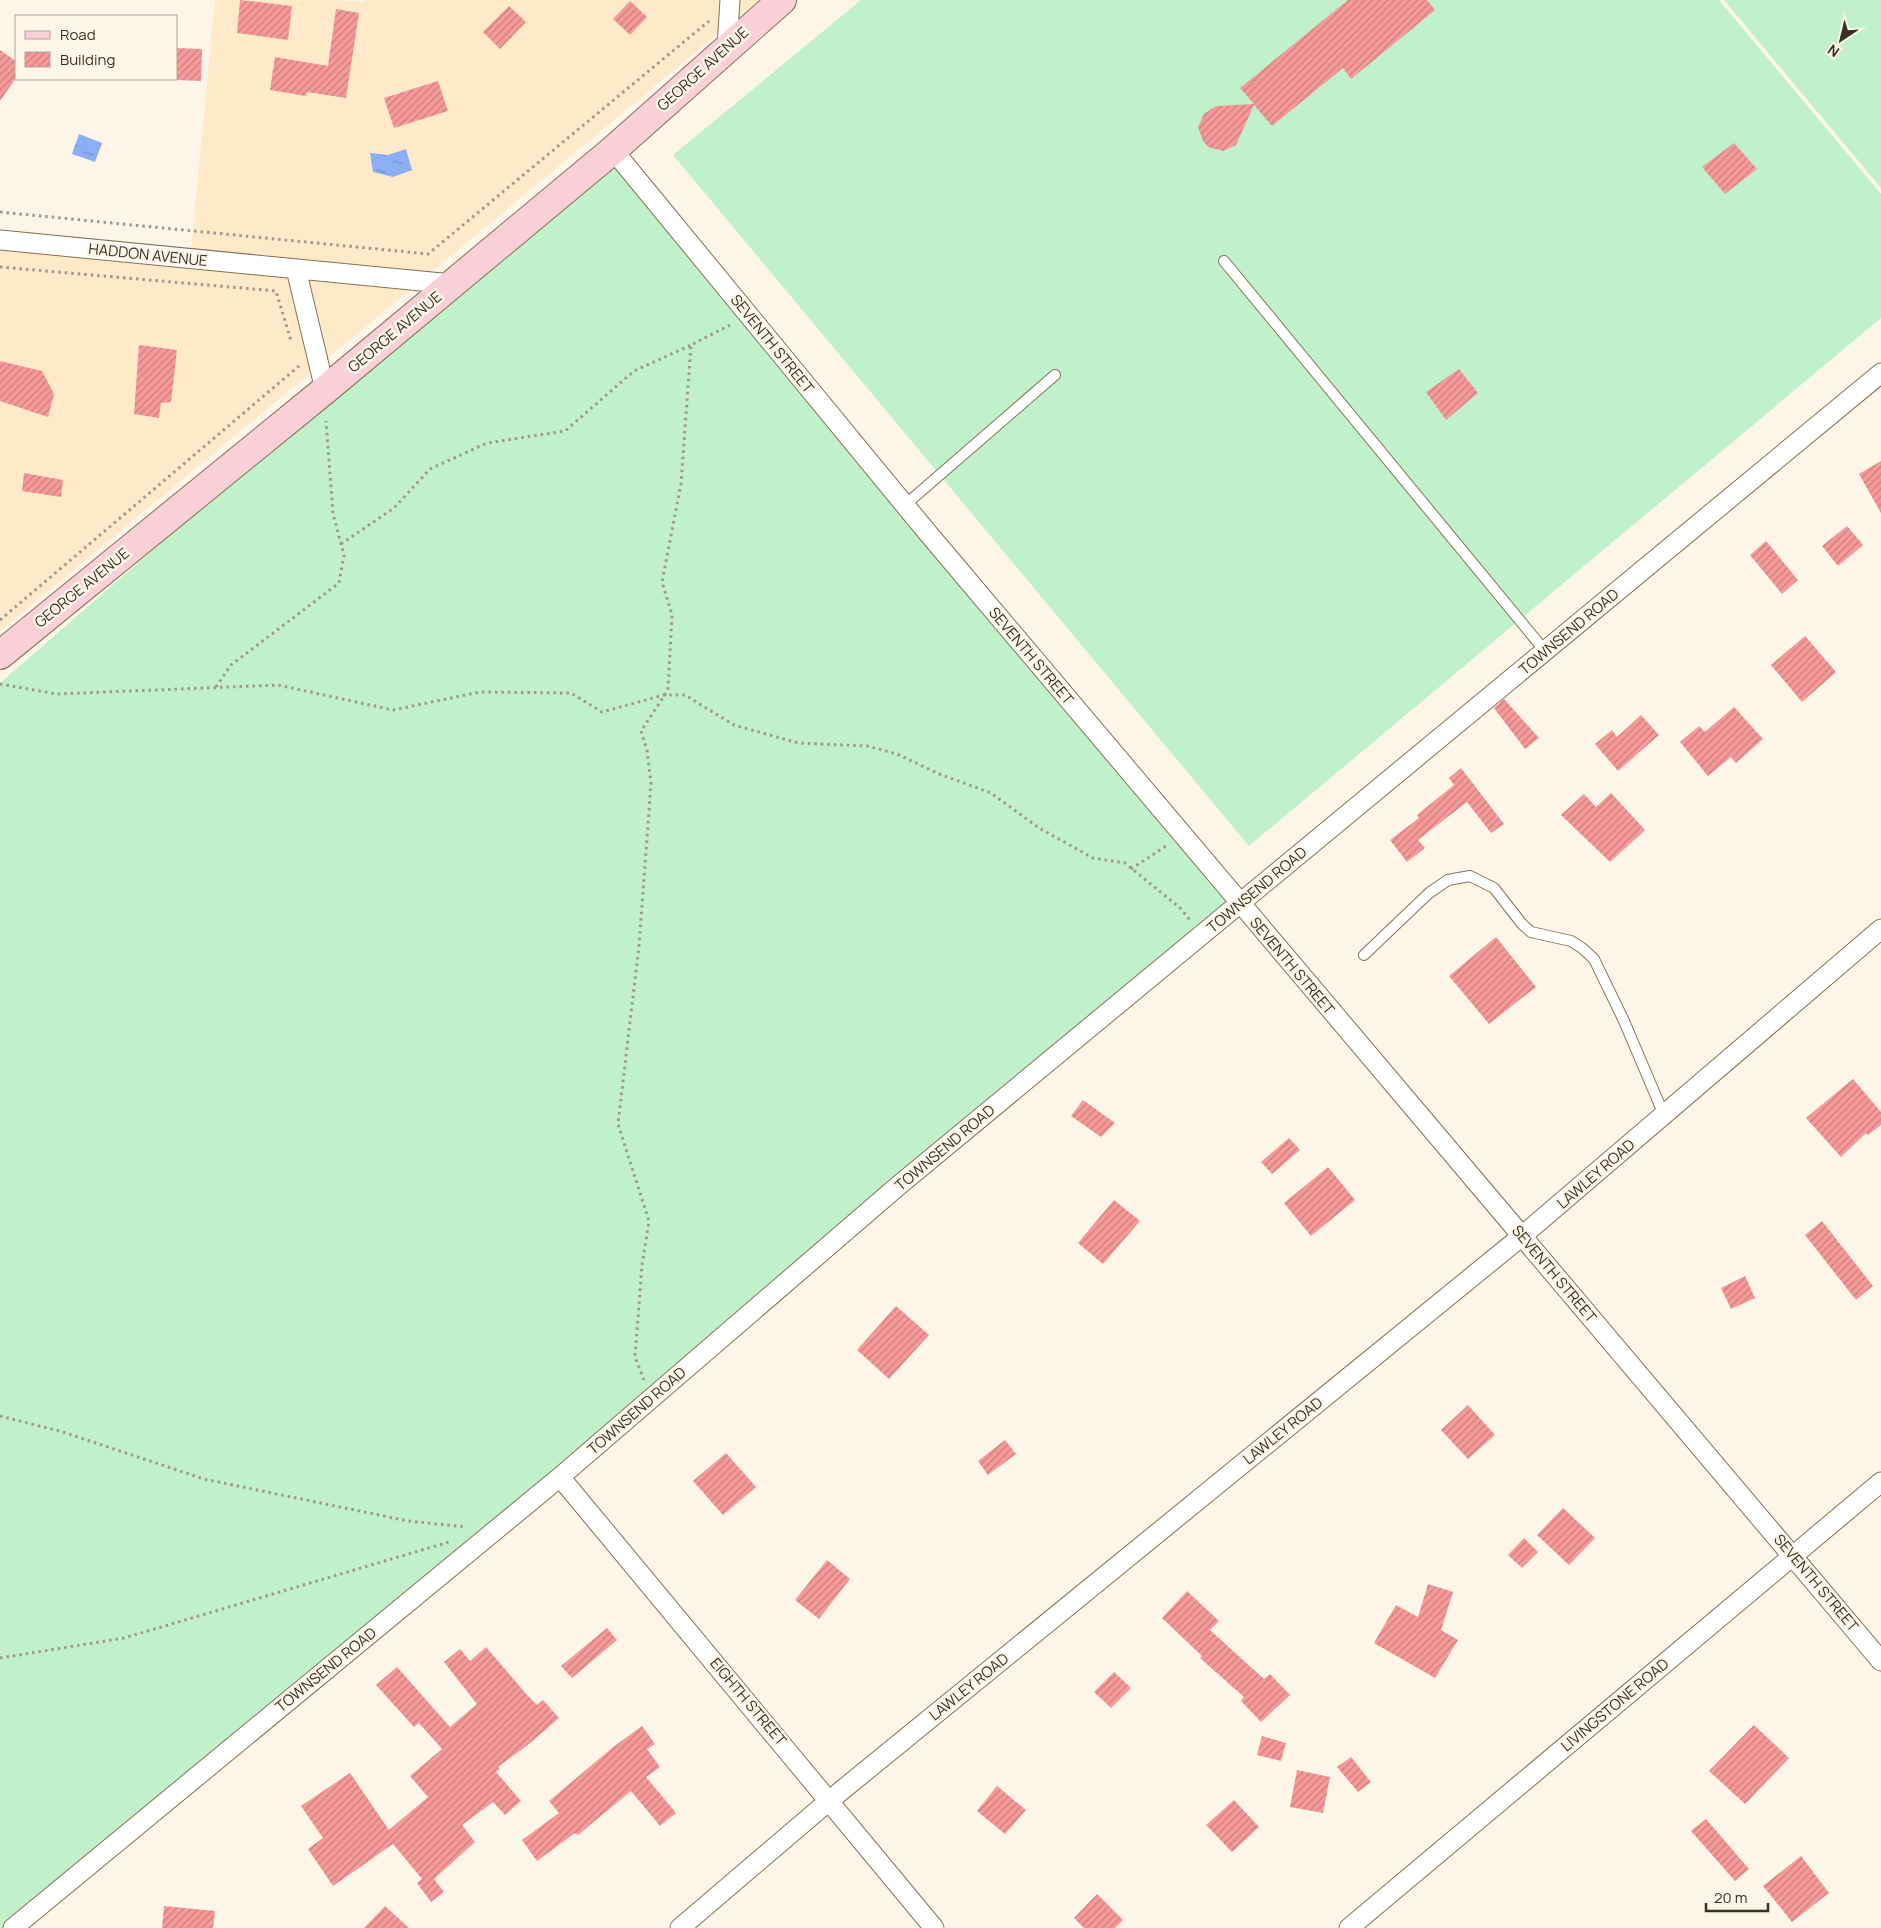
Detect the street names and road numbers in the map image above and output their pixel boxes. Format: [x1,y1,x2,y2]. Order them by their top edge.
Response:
street label: GEORGE AVENUE [652,22,753,115]
street label: HADDON AVENUE [88,238,209,271]
street label: GEORGE AVENUE [343,286,446,377]
street label: SEVENTH STREET [726,290,819,398]
street label: GEORGE AVENUE [30,543,134,632]
street label: TOWNSEND ROAD [1514,584,1623,680]
street label: SEVENTH STREET [984,602,1079,709]
street label: TOWNSEND ROAD [1202,842,1311,938]
street label: SEVENTH STREET [1245,912,1340,1019]
street label: TOWNSEND ROAD [890,1100,999,1196]
street label: LAWLEY ROAD [1552,1134,1639,1213]
street label: SEVENTH STREET [1507,1220,1602,1327]
street label: TOWNSEND ROAD [583,1362,690,1459]
street label: LAWLEY ROAD [1239,1392,1327,1469]
street label: SEVENTH STREET [1769,1529,1864,1636]
street label: TOWNSEND ROAD [271,1622,381,1717]
street label: LAWLEY ROAD [925,1648,1013,1725]
street label: EIGHTH STREET [705,1653,791,1750]
street label: LIVINGSTONE ROAD [1556,1653,1673,1756]

